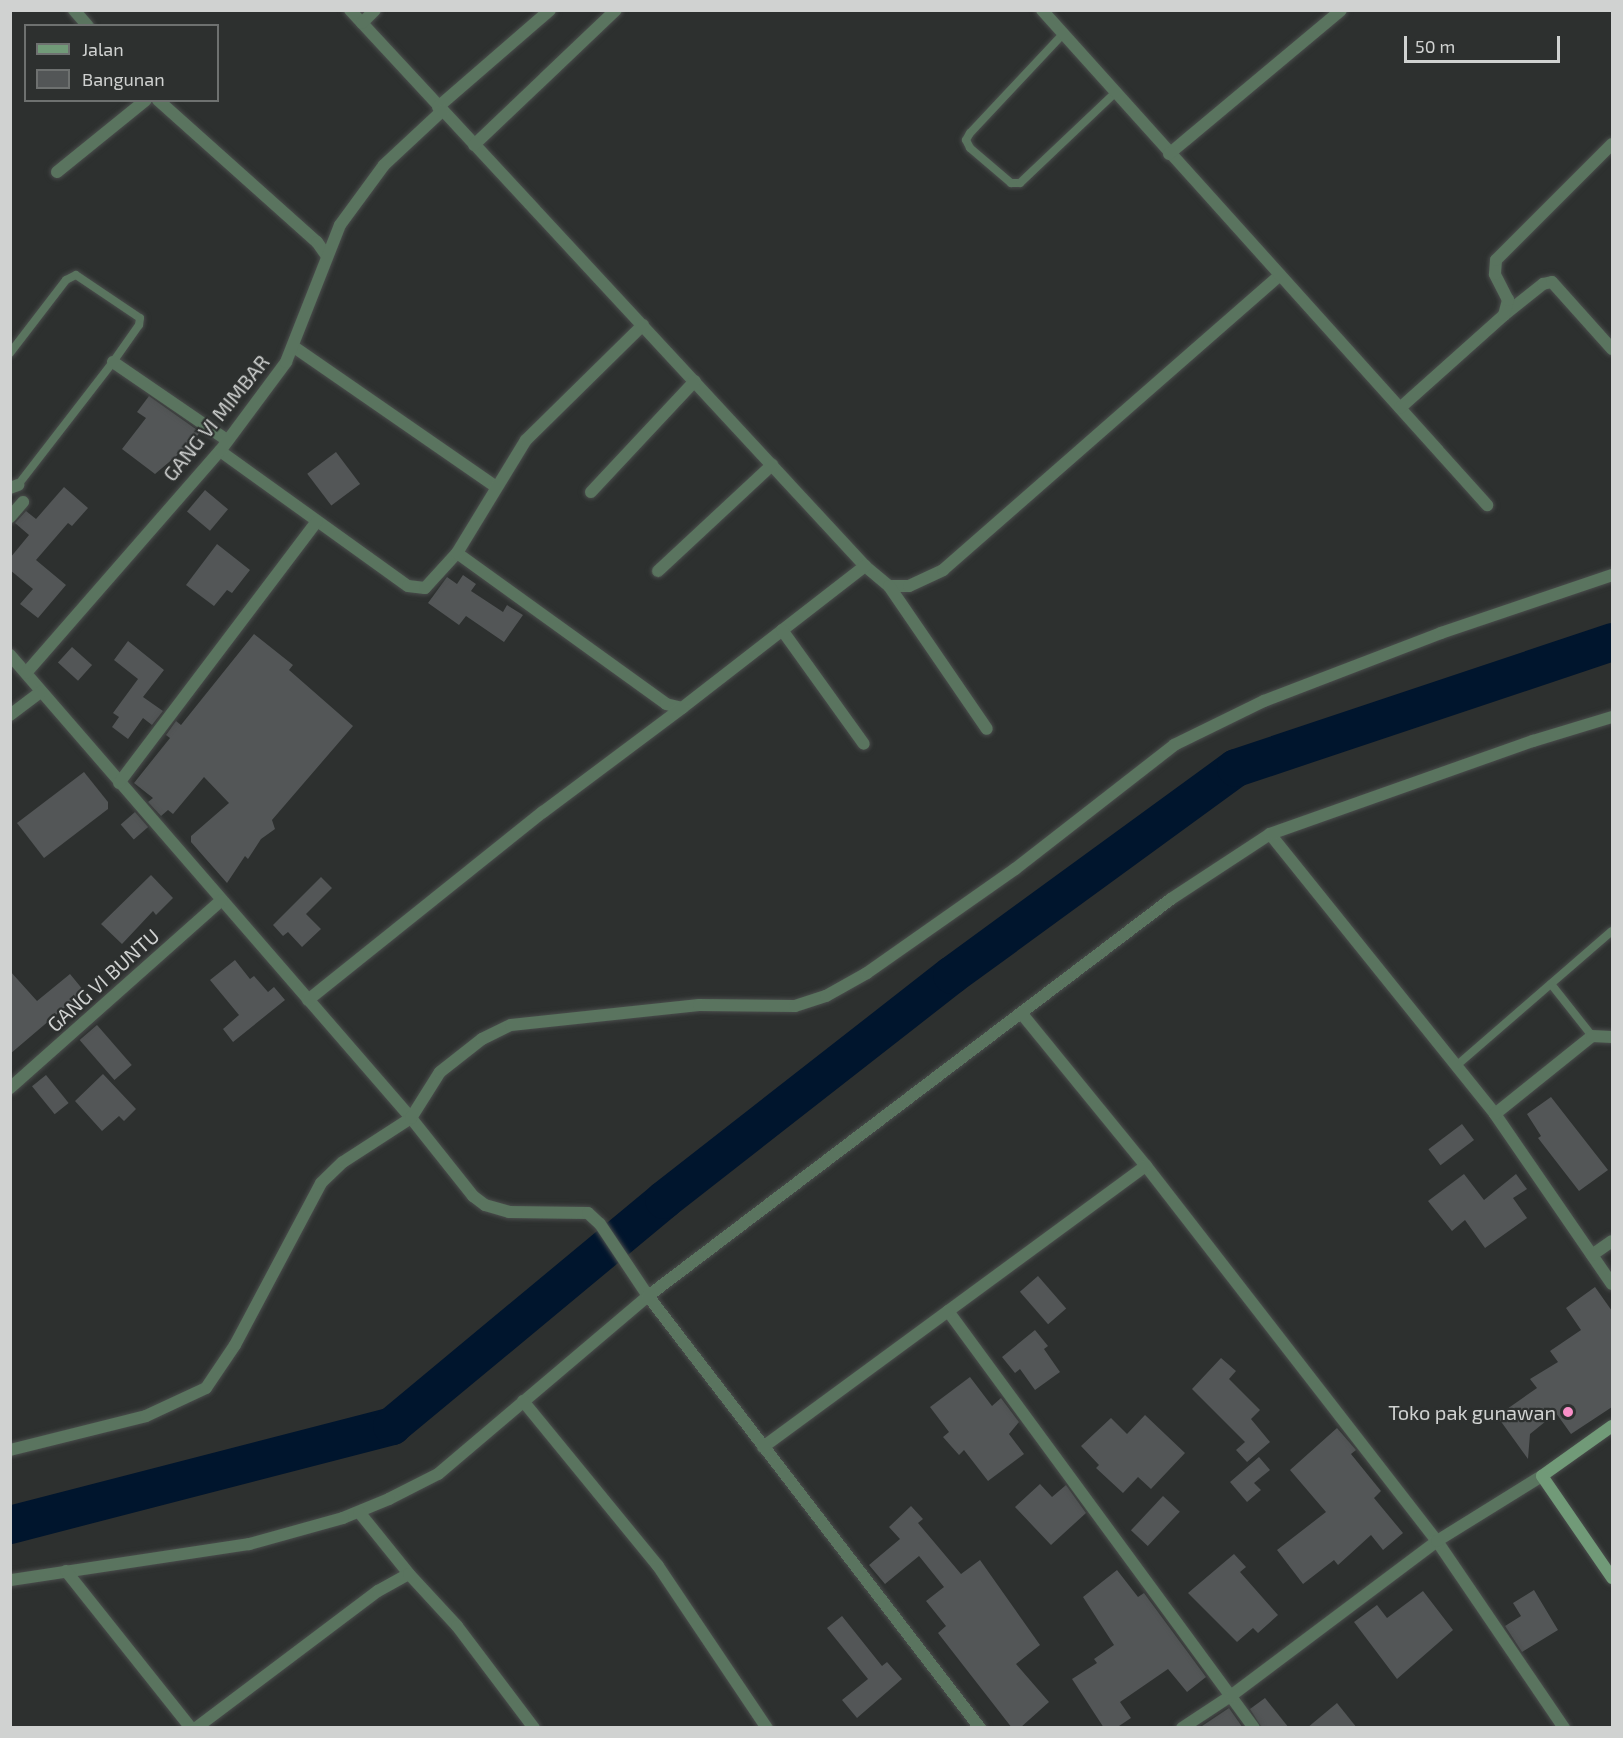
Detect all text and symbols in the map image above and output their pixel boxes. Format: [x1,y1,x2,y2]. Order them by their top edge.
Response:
legend [24,24,219,102]
scale bar [1407,24,1563,62]
text: 50 m [1415,35,1455,57]
text: Jalan [82,38,124,60]
text: Bangunan [82,68,165,90]
street label: GANG VI MIMBAR [158,350,274,486]
street label: GANG VI BUNTU [42,923,164,1037]
place label: Toko pak gunawan [1388,1400,1556,1424]
marker: Toko pak gunawan [1561,1405,1575,1419]

